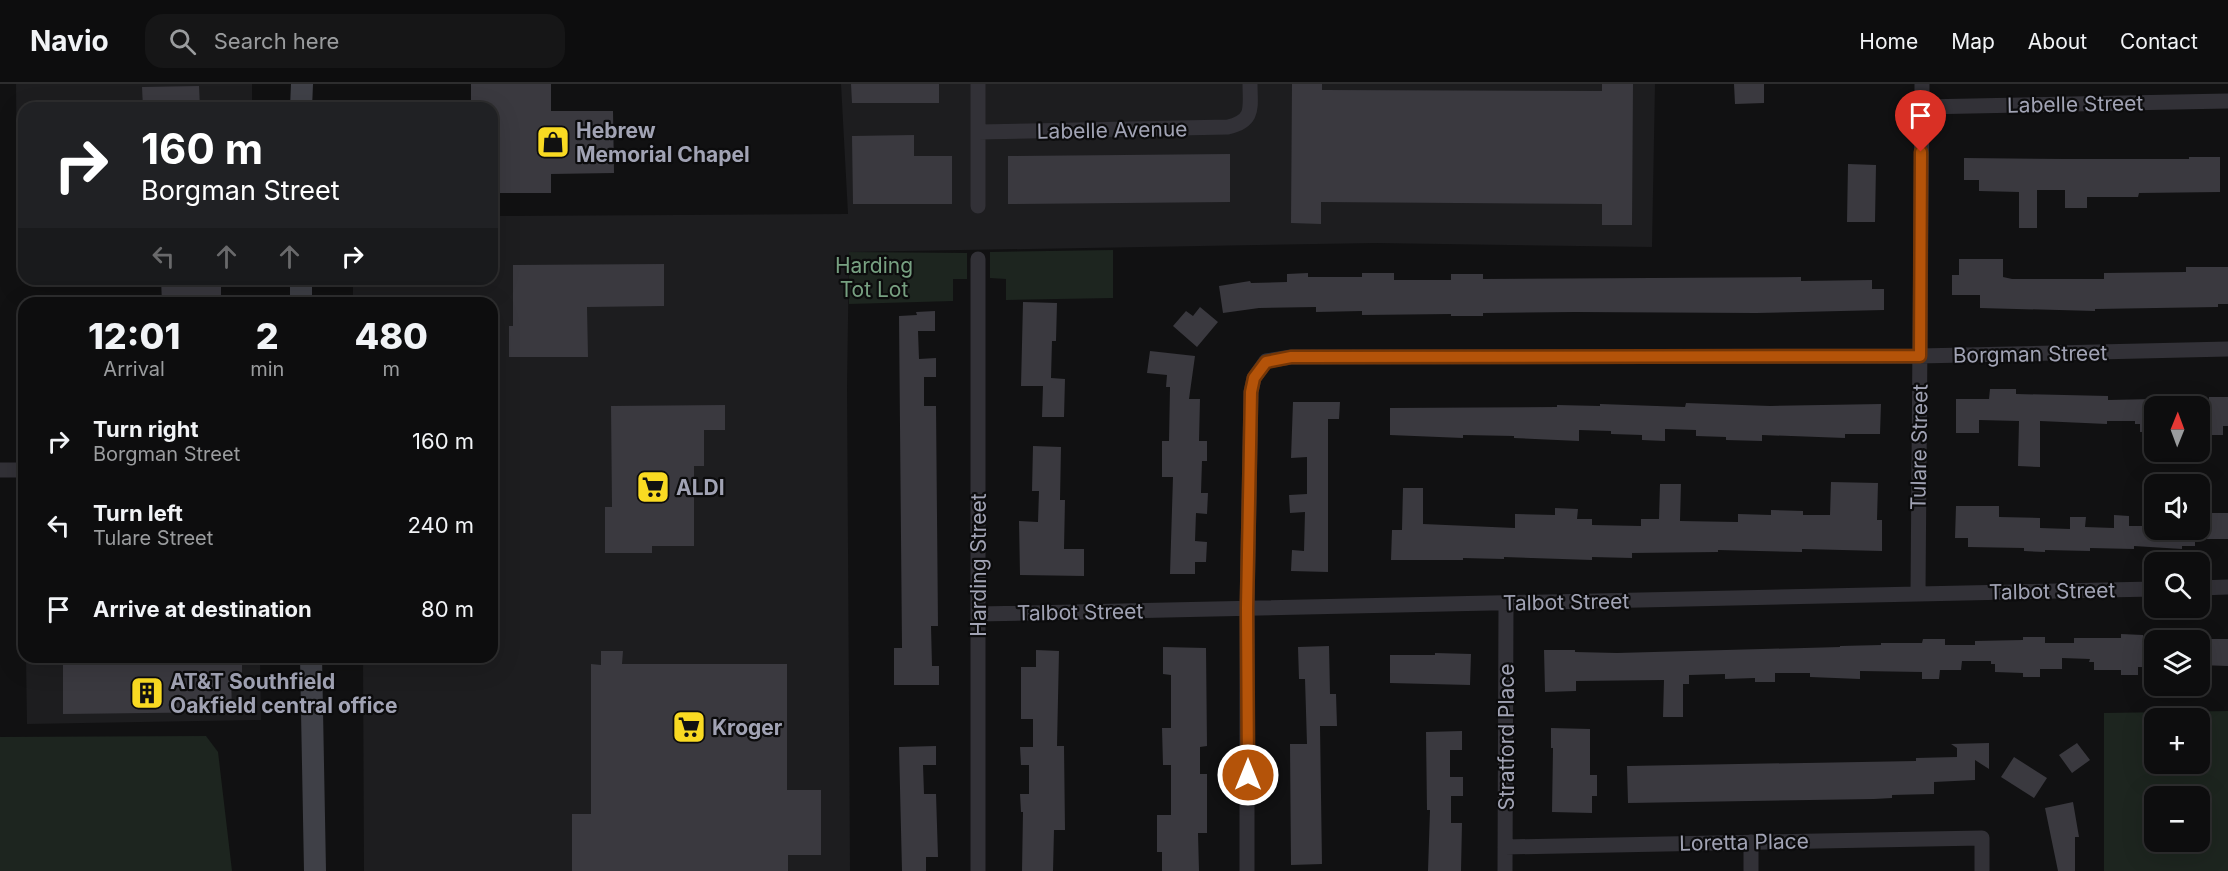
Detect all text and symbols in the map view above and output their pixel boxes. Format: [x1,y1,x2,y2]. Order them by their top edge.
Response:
search box [145,14,565,68]
text: Navio [30,24,109,58]
icon: search [166,25,199,58]
text: Search here [214,28,339,54]
text: Home [1859,29,1918,54]
text: Map [1951,29,1995,54]
text: About [2028,29,2087,54]
text: Contact [2120,29,2198,54]
pin [1895,90,1946,152]
street label: Labelle Street [2007,90,2144,118]
icon: arrive [1904,99,1937,132]
street label: Labelle Avenue [1036,116,1188,144]
place label: Hebrew Memorial Chapel [576,118,750,167]
text: 160 m [141,123,263,174]
shop icon: Hebrew Memorial Chapel [535,124,571,160]
icon: right [42,126,120,204]
text: Borgman Street [141,174,340,207]
icon: left [147,240,180,273]
icon: ahead [210,240,243,273]
icon: ahead [273,240,306,273]
icon: right [336,240,369,273]
park label: Harding Tot Lot [835,253,913,302]
text: 12:01 [88,314,180,358]
text: 2 [256,314,279,358]
text: 480 [354,314,428,358]
street label: Borgman Street [1953,340,2108,368]
text: Arrival [103,357,165,381]
text: min [250,357,284,381]
text: m [382,357,400,381]
street label: Tulare Street [1905,384,1933,510]
north arrow [2144,396,2210,462]
map controls [2144,396,2210,852]
text: Turn right [93,416,199,442]
icon: right [42,425,75,458]
text: 160 m [412,428,474,454]
text: Borgman Street [93,442,240,466]
supermarket icon: ALDI [635,469,671,505]
button: sound [2144,474,2210,540]
place label: ALDI [676,475,725,500]
street label: Harding Street [966,493,991,637]
text: Turn left [93,500,183,526]
icon: left [42,509,75,542]
text: 240 m [407,512,474,538]
text: Tulare Street [93,526,213,550]
button: search [2144,552,2210,618]
street label: Talbot Street [1989,577,2116,605]
street label: Talbot Street [1503,588,1630,616]
icon: arrive [42,593,75,626]
text: Arrive at destination [93,596,312,622]
text: 80 m [421,596,474,622]
street label: Talbot Street [1017,598,1144,626]
button: layers [2144,630,2210,696]
street label: Stratford Place [1494,664,1519,811]
place label: AT&T Southfield Oakfield central office [170,669,397,718]
building icon: AT&T Southfield Oakfield central office [129,675,165,711]
button: + [2144,708,2210,774]
supermarket icon: Kroger [671,709,707,745]
place label: Kroger [712,715,783,740]
position arrow [1216,743,1280,807]
button: − [2144,786,2210,852]
street label: Loretta Place [1679,828,1809,856]

